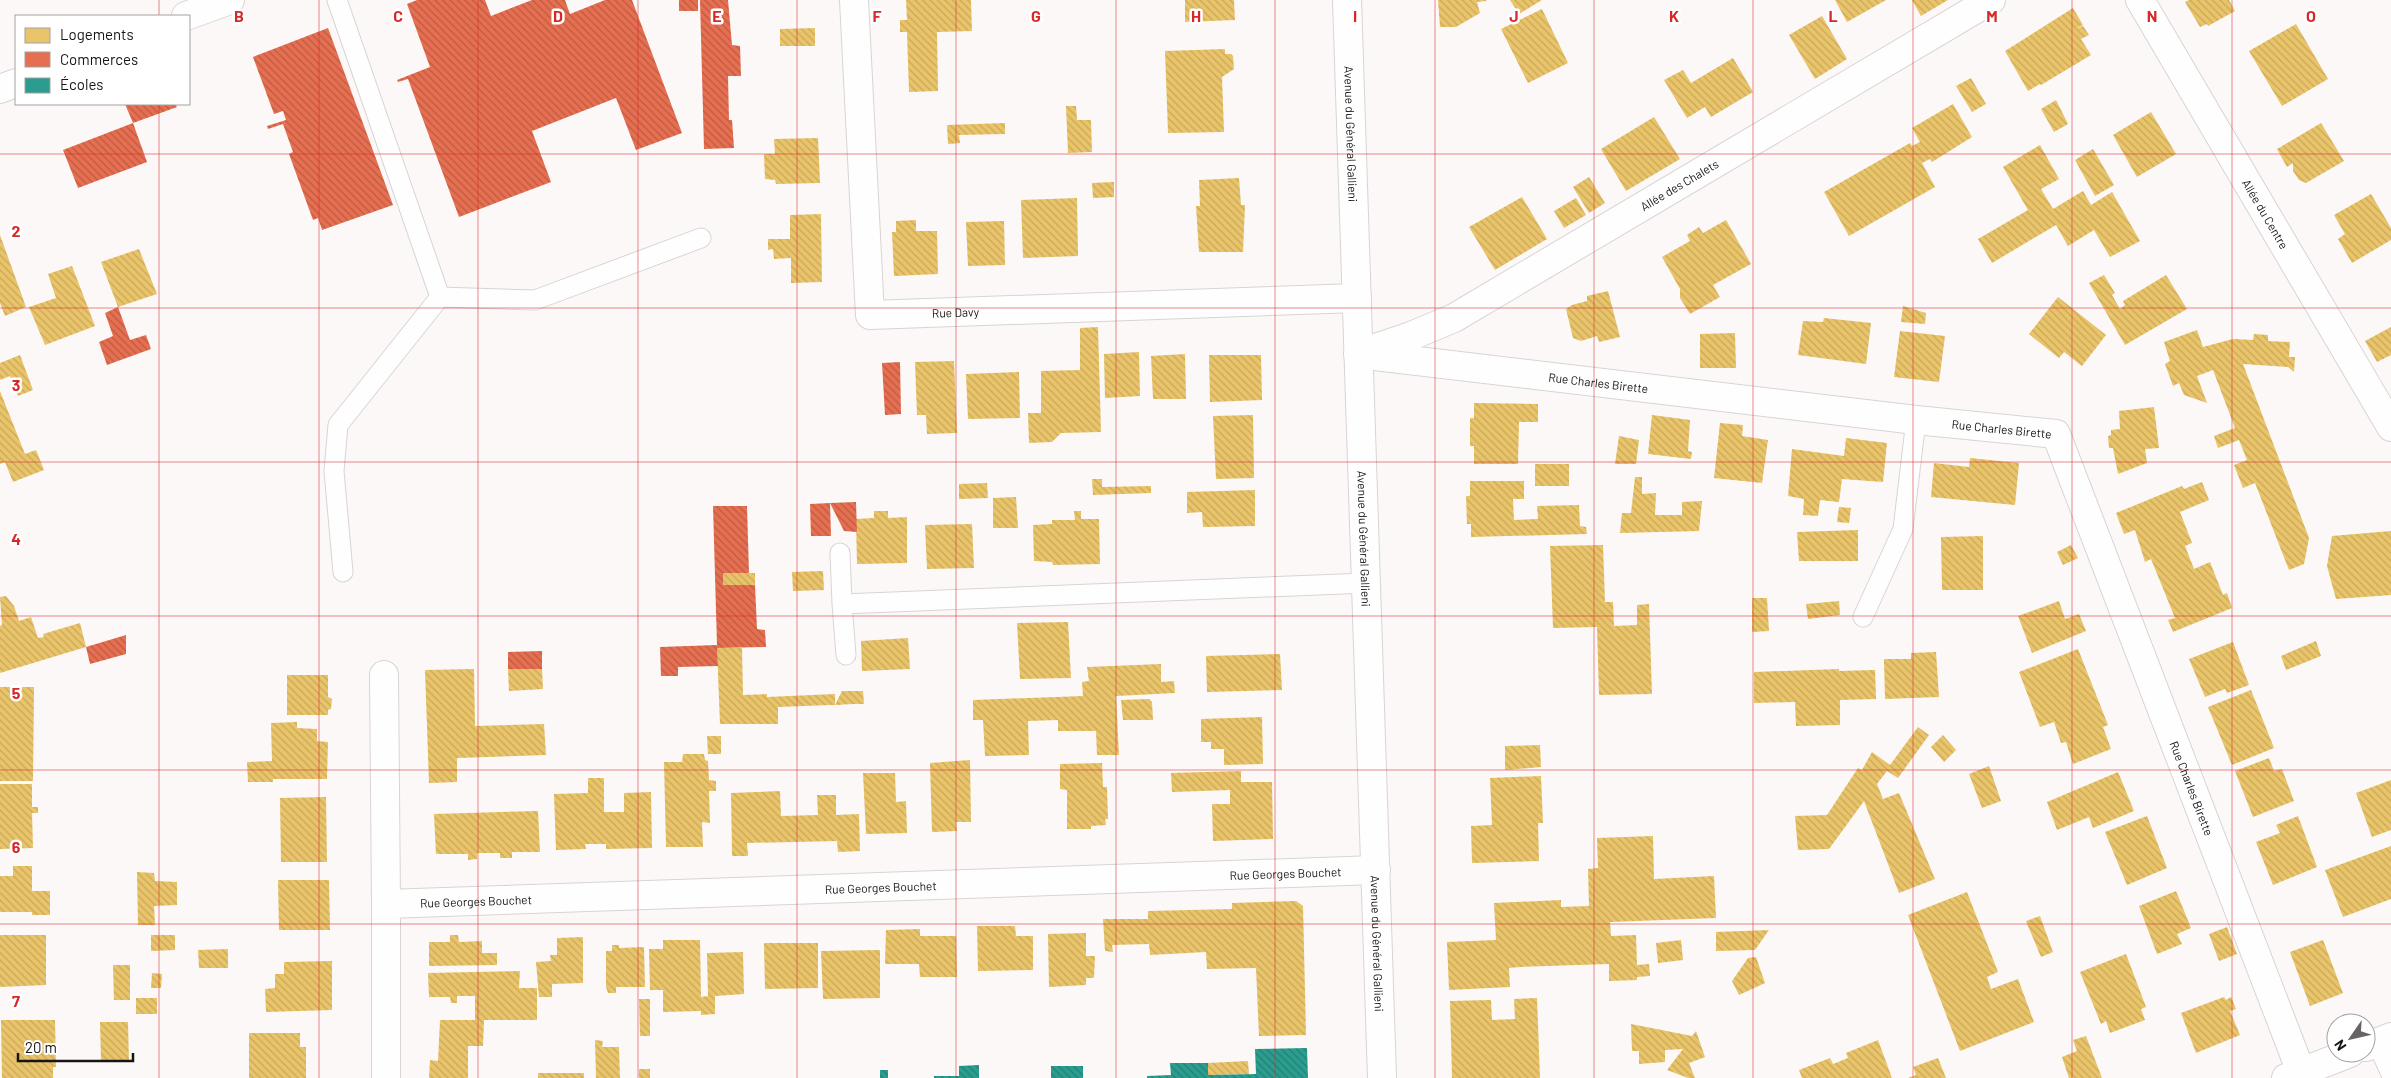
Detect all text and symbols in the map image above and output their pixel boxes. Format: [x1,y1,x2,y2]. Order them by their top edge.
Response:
text: B [234,6,244,25]
text: C [393,6,403,25]
text: D [553,6,563,25]
text: E [712,6,722,25]
text: F [873,6,882,25]
text: G [1031,6,1041,25]
text: H [1191,6,1201,25]
text: I [1353,6,1357,25]
text: J [1509,6,1519,25]
text: K [1669,6,1679,25]
text: L [1828,6,1838,25]
text: M [1986,6,1998,25]
text: N [2147,6,2157,25]
text: O [2306,6,2316,25]
legend [15,15,190,105]
text: Logements [60,25,134,43]
text: Commerces [60,50,138,68]
street label: Avenue du Général Gallieni [1342,66,1361,202]
text: Écoles [60,75,104,93]
street label: Allée des Chalets [1638,156,1721,213]
street label: Allée du Centre [2240,176,2292,251]
text: 2 [12,221,21,240]
street label: Rue Davy [932,304,980,320]
street label: Rue Charles Birette [1548,370,1649,395]
text: 3 [12,375,20,394]
street label: Rue Charles Birette [1951,417,2052,441]
street label: Avenue du Général Gallieni [1355,470,1374,607]
text: 4 [11,529,21,548]
text: 5 [12,683,21,702]
street label: Rue Charles Birette [2167,739,2217,838]
text: 6 [12,837,21,856]
street label: Rue Georges Bouchet [1229,864,1342,882]
street label: Avenue du Général Gallieni [1368,875,1387,1012]
street label: Rue Georges Bouchet [825,878,937,896]
street label: Rue Georges Bouchet [420,892,532,910]
text: 7 [12,991,20,1010]
north arrow [2326,1013,2376,1063]
scale bar [18,1030,132,1062]
text: N [2330,1037,2349,1054]
text: 20 m [25,1038,57,1056]

